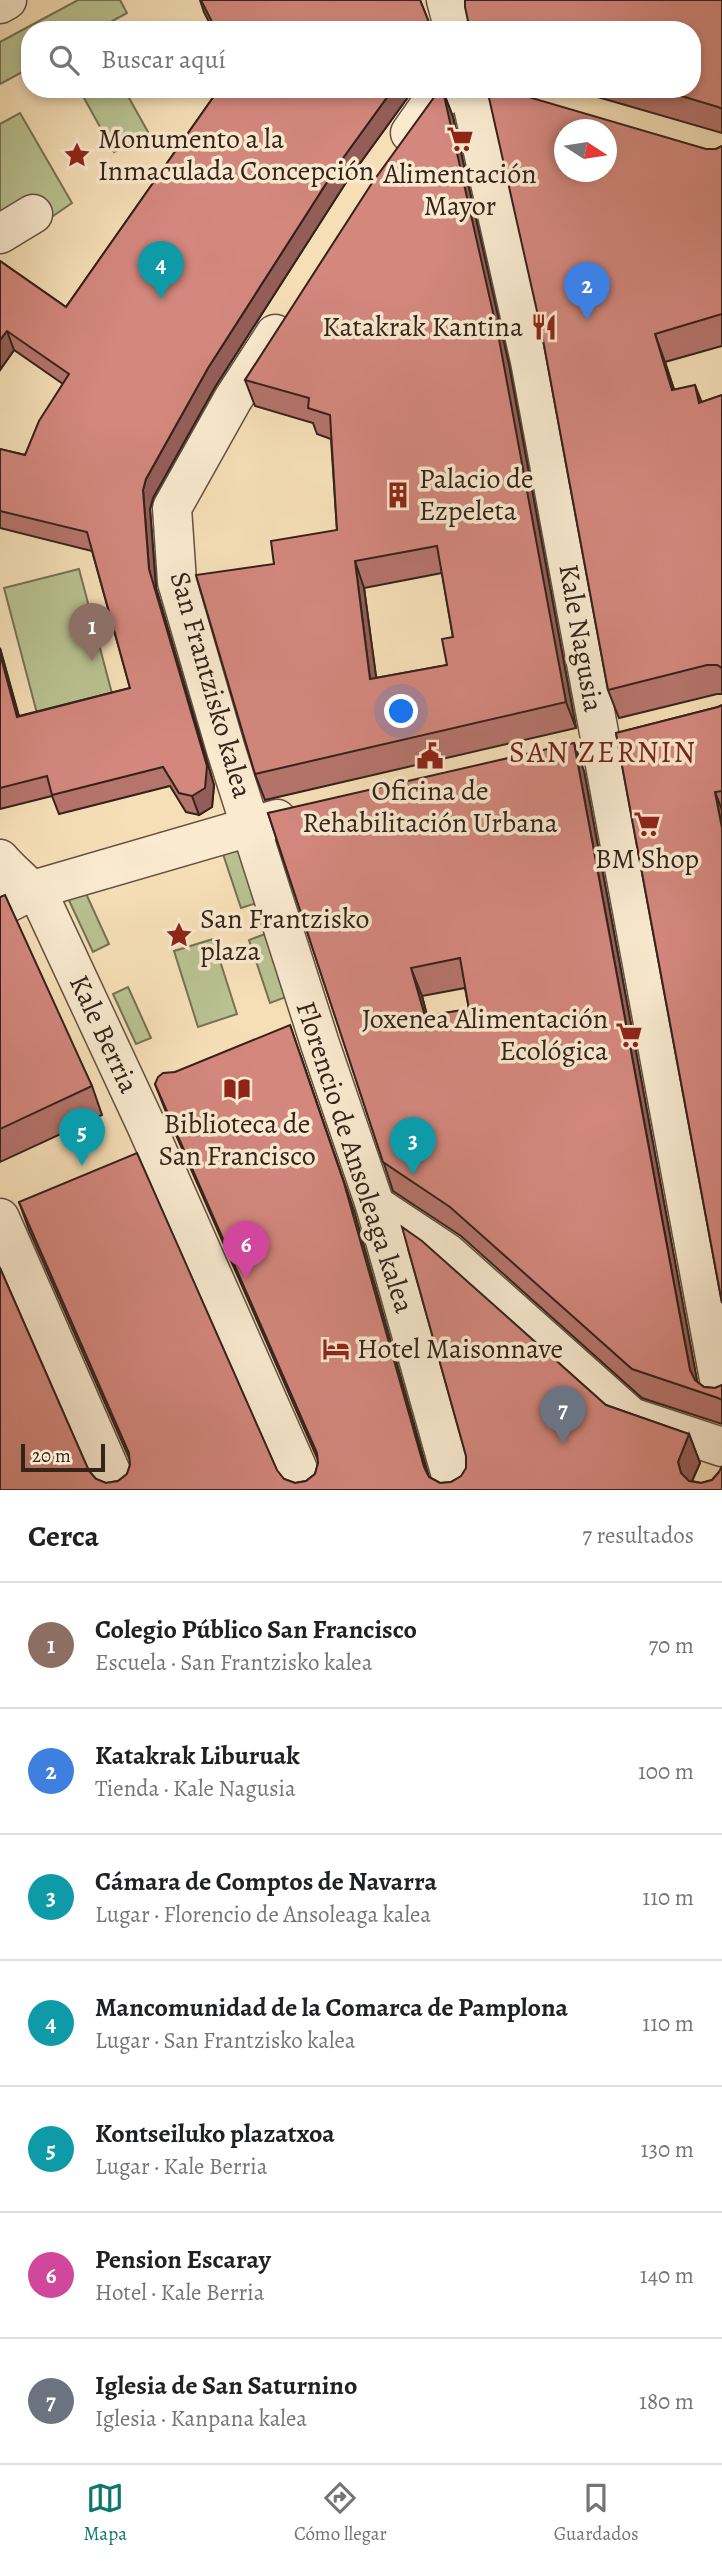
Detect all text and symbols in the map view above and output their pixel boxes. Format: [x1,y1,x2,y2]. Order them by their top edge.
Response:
search box [21,21,701,98]
icon: search [45,41,83,79]
text: Buscar aquí [101,42,226,77]
north arrow [554,119,617,182]
place label: Monumento a la Inmaculada Concepción [98,120,374,190]
supermarket icon: Alimentación Mayor [445,124,475,154]
place icon: Monumento a la Inmaculada Concepción [62,140,92,170]
place label: Alimentación Mayor [382,155,537,225]
pin: 4 [138,241,184,299]
pin: 2 [564,262,610,320]
place label: Katakrak Kantina [322,308,523,346]
restaurant icon: Katakrak Kantina [529,312,559,342]
place label: Palacio de Ezpeleta [419,460,534,530]
building icon: Palacio de Ezpeleta [383,480,413,510]
street label: Kale Nagusia [549,561,613,715]
street label: San Frantzisko kalea [161,567,261,803]
pin: 1 [69,603,115,661]
your location [384,694,418,728]
district label: SAN ZERNIN [509,732,697,772]
public building icon: Oficina de Rehabilitación Urbana [415,741,445,771]
place label: Oficina de Rehabilitación Urbana [302,772,558,842]
supermarket icon: BM Shop [632,809,662,839]
place label: BM Shop [595,840,699,878]
place label: San Frantzisko plaza [200,900,369,970]
place icon: San Frantzisko plaza [164,920,194,950]
street label: Kale Berria [60,969,148,1099]
street label: Florencio de Ansoleaga kalea [287,996,423,1318]
place label: Joxenea Alimentación Ecológica [362,1000,608,1070]
supermarket icon: Joxenea Alimentación Ecológica [614,1020,644,1050]
library icon: Biblioteca de San Francisco [222,1074,252,1104]
place label: Biblioteca de San Francisco [158,1105,316,1175]
pin: 5 [59,1108,105,1166]
pin: 3 [390,1117,436,1175]
pin: 6 [223,1221,269,1279]
place label: Hotel Maisonnave [357,1330,563,1368]
hotel icon: Hotel Maisonnave [321,1334,351,1364]
pin: 7 [540,1386,586,1444]
scale bar [21,1441,105,1473]
text: 20 m [32,1443,71,1469]
text: Cerca [28,1516,99,1556]
text: 7 resultados [582,1520,694,1551]
text: Colegio Público San Francisco [95,1612,417,1647]
text: 1 [47,1630,55,1661]
text: 70 m [648,1630,694,1661]
text: Escuela · San Frantzisko kalea [95,1647,372,1678]
text: Katakrak Liburuak [95,1738,300,1773]
text: 2 [45,1756,57,1787]
text: 100 m [638,1756,694,1787]
text: Tienda · Kale Nagusia [95,1773,296,1804]
text: Cámara de Comptos de Navarra [95,1864,437,1899]
text: 3 [46,1882,56,1913]
text: 110 m [642,1882,694,1913]
text: Lugar · Florencio de Ansoleaga kalea [95,1899,431,1930]
text: Mancomunidad de la Comarca de Pamplona [95,1990,568,2025]
text: 4 [46,2008,56,2039]
text: 110 m [642,2008,694,2039]
text: Lugar · San Frantzisko kalea [95,2025,356,2056]
text: Kontseiluko plazatxoa [95,2116,335,2151]
text: 5 [46,2134,56,2165]
text: 130 m [641,2134,694,2165]
text: Lugar · Kale Berria [95,2151,268,2182]
text: Pension Escaray [95,2242,271,2277]
text: 6 [46,2260,56,2291]
text: 140 m [640,2260,694,2291]
text: Hotel · Kale Berria [95,2277,265,2308]
text: Iglesia de San Saturnino [95,2368,357,2403]
text: 7 [46,2386,56,2417]
text: 180 m [639,2386,694,2417]
text: Iglesia · Kanpana kalea [95,2403,307,2434]
tab: Mapa [83,2479,127,2547]
tab: Cómo llegar [294,2479,387,2547]
tab: Guardados [554,2479,639,2547]

